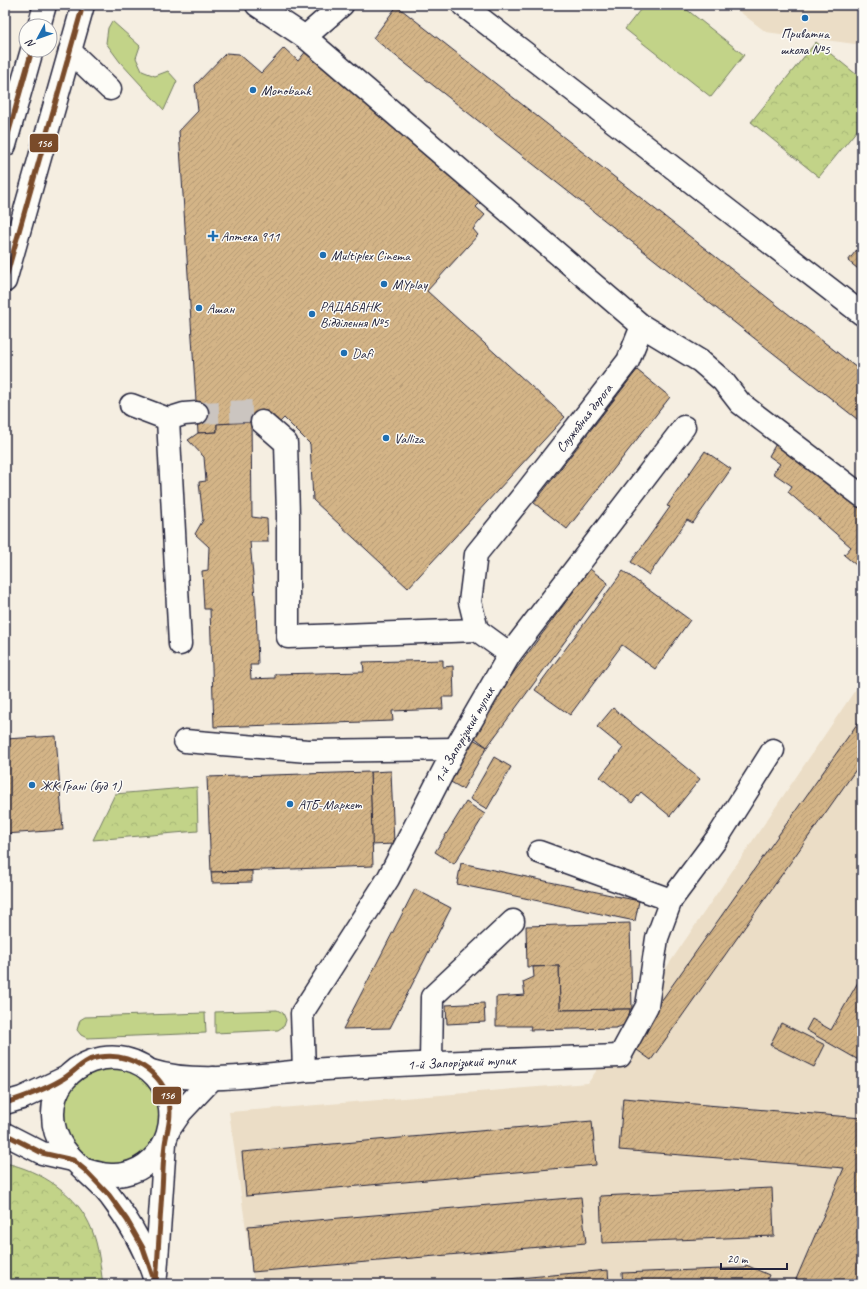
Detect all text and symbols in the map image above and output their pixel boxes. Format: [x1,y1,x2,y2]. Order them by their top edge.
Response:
marker: Приватна школа №5 [800,13,810,23]
north arrow [18,18,58,58]
place label: Приватна школа №5 [780,25,830,58]
text: N [22,36,38,52]
place label: Monobank [261,82,312,99]
marker: Monobank [248,85,258,95]
line badge: 156 [29,133,59,153]
text: 156 [37,136,52,150]
place label: Аптека 911 [221,228,280,245]
marker: Аптека 911 [208,231,218,241]
place label: Multiplex Cinema [331,247,411,264]
marker: Multiplex Cinema [318,250,328,260]
place label: MYplay [392,276,428,293]
marker: MYplay [379,279,389,289]
place label: РАДАБАНК, Відділення №5 [320,298,389,331]
place label: Ашан [207,300,235,317]
marker: Ашан [194,303,204,313]
marker: РАДАБАНК, Відділення №5 [307,309,317,319]
place label: Dafi [352,345,374,362]
marker: Dafi [339,348,349,358]
street label: Служебная дорога [552,380,617,456]
place label: Valliza [394,430,425,447]
marker: Valliza [381,433,391,443]
street label: 1-й Запорізький тупик [430,683,499,787]
place label: ЖК Грані (буд 1) [40,777,123,794]
marker: ЖК Грані (буд 1) [27,780,37,790]
place label: АТБ-Маркет [298,796,363,813]
marker: АТБ-Маркет [285,799,295,809]
street label: 1-й Запорізький тупик [407,1052,517,1073]
line badge: 156 [152,1086,182,1105]
text: 156 [160,1088,175,1102]
scale bar [721,1245,787,1271]
text: 20 m [727,1251,749,1267]

